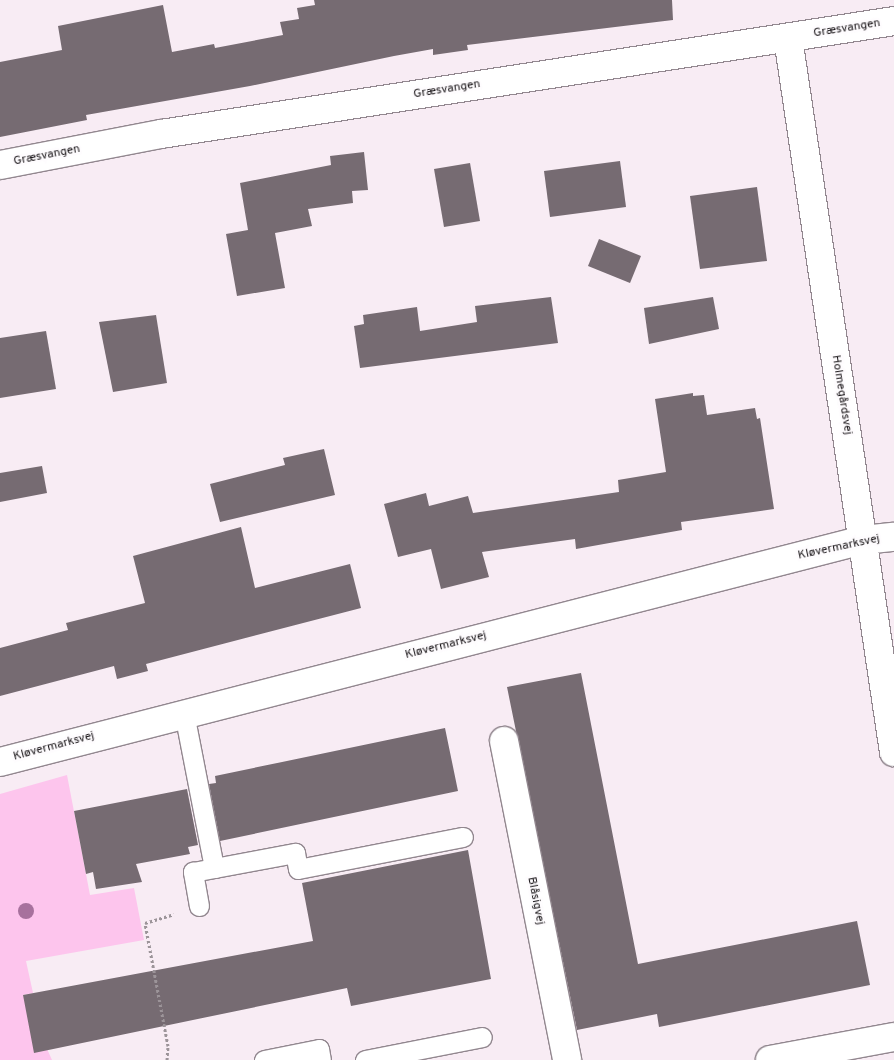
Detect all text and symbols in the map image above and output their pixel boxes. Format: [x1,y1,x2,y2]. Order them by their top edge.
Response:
street label: Græsvangen [812,17,882,41]
street label: Græsvangen [412,78,482,102]
street label: Græsvangen [12,142,82,170]
street label: Holmegårdsvej [828,354,854,436]
street label: Kløvermarksvej [797,532,881,564]
street label: Kløvermarksvej [404,629,488,663]
street label: Kløvermarksvej [12,729,96,765]
street label: Blåsigvej [523,876,547,926]

